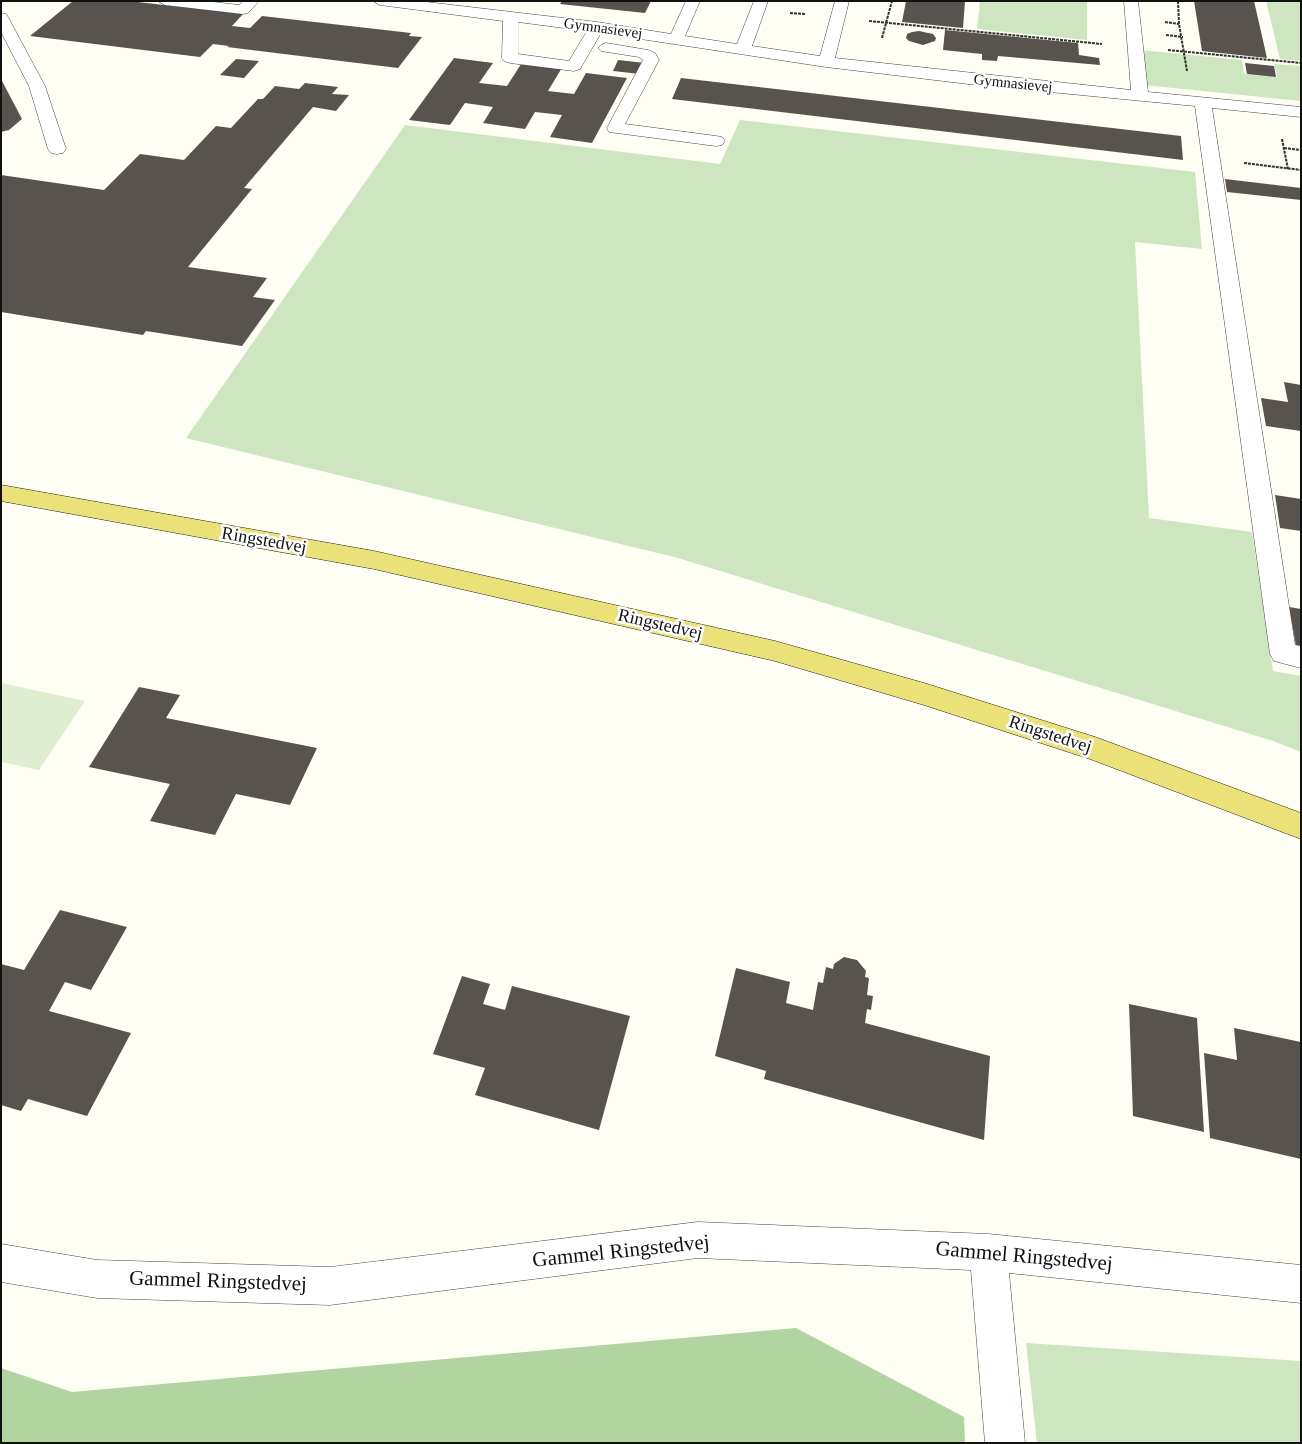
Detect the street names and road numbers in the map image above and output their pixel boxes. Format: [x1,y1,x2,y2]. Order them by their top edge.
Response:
street label: Gymnasievej [563,15,643,43]
street label: Gymnasievej [973,71,1053,97]
street label: Ringstedvej [220,523,308,559]
street label: Ringstedvej [616,605,704,645]
street label: Ringstedvej [1006,711,1094,759]
street label: Gammel Ringstedvej [531,1230,711,1274]
street label: Gammel Ringstedvej [934,1237,1114,1277]
street label: Gammel Ringstedvej [129,1266,307,1298]

